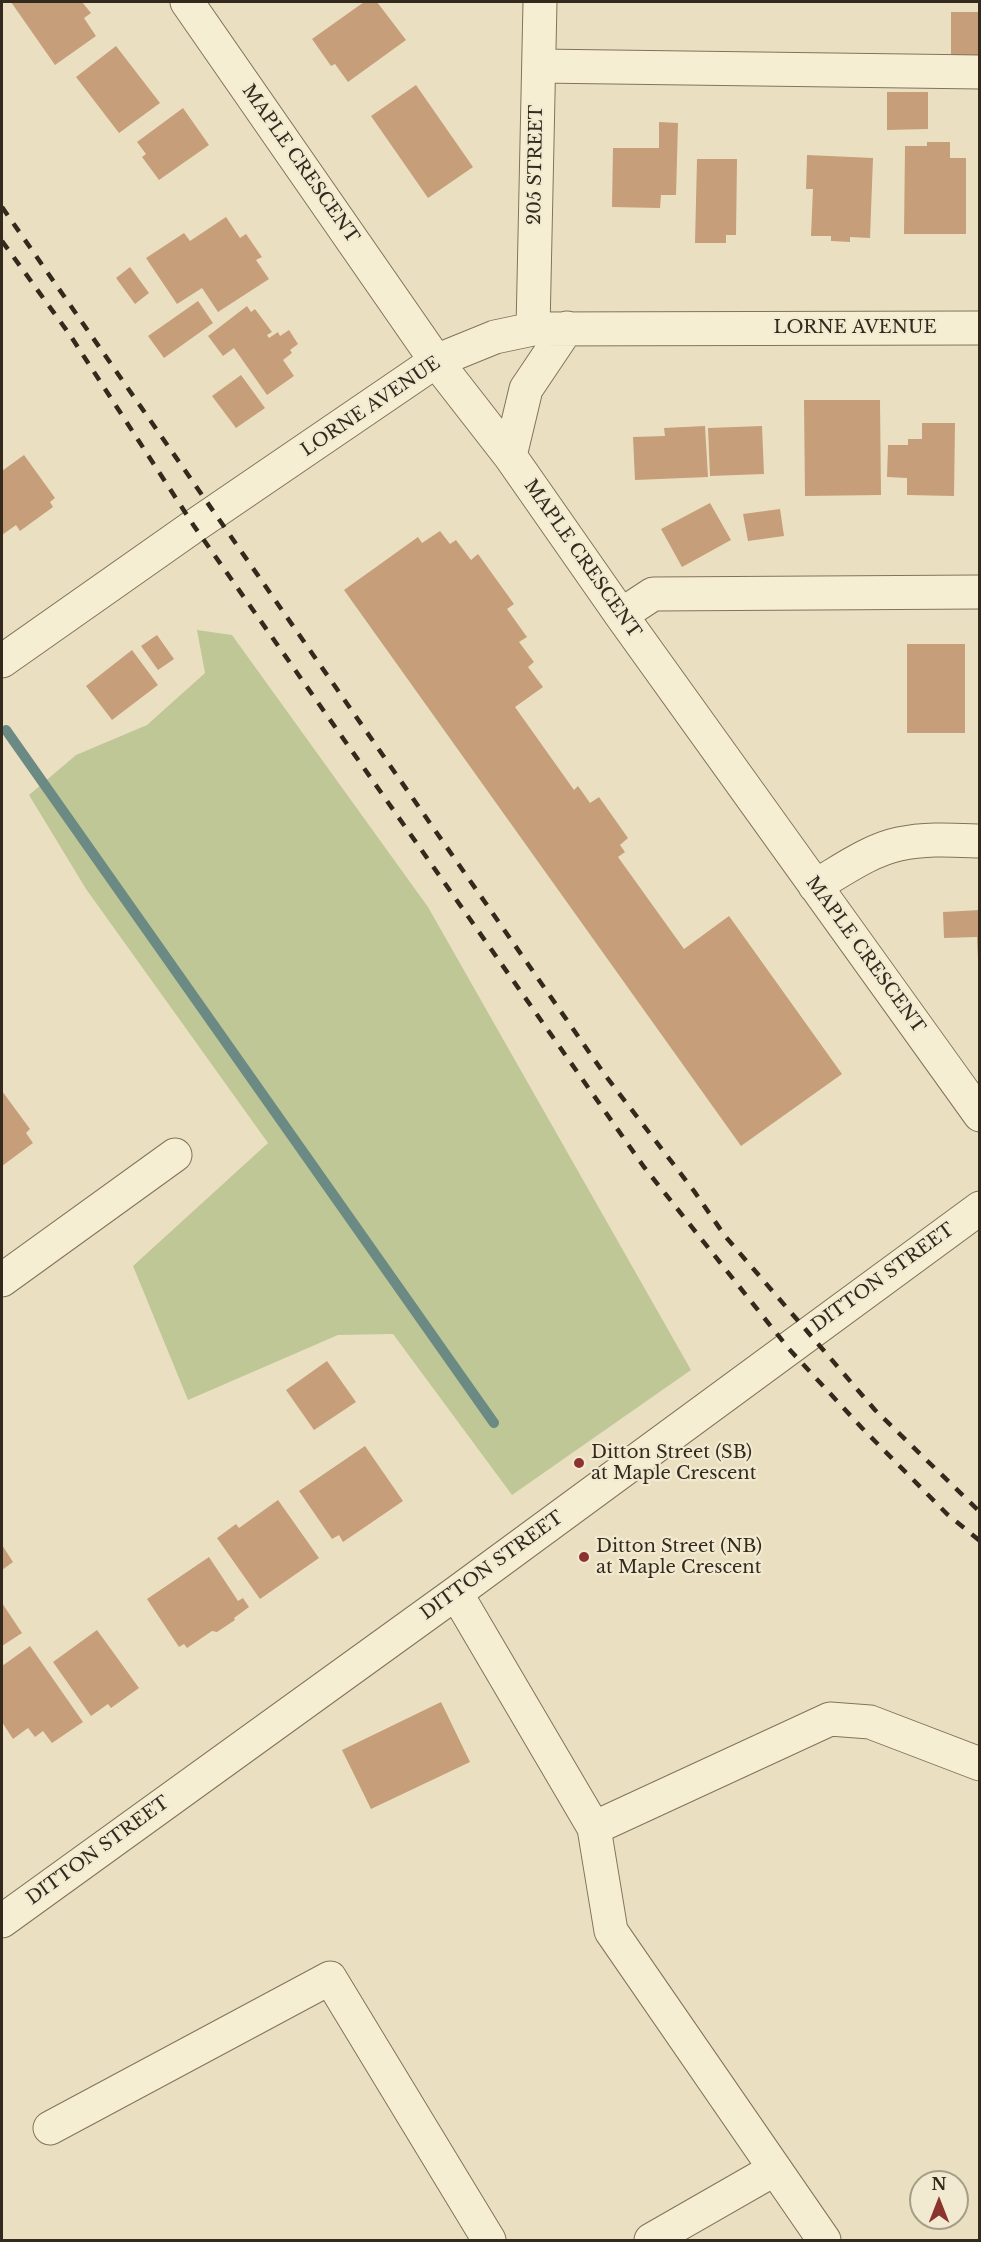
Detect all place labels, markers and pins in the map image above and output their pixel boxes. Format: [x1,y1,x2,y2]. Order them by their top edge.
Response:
place label: Ditton Street (SB) at Maple Crescent [591,1442,757,1484]
marker: Ditton Street (SB) at Maple Crescent [572,1456,586,1470]
place label: Ditton Street (NB) at Maple Crescent [596,1536,762,1578]
marker: Ditton Street (NB) at Maple Crescent [577,1550,591,1564]

